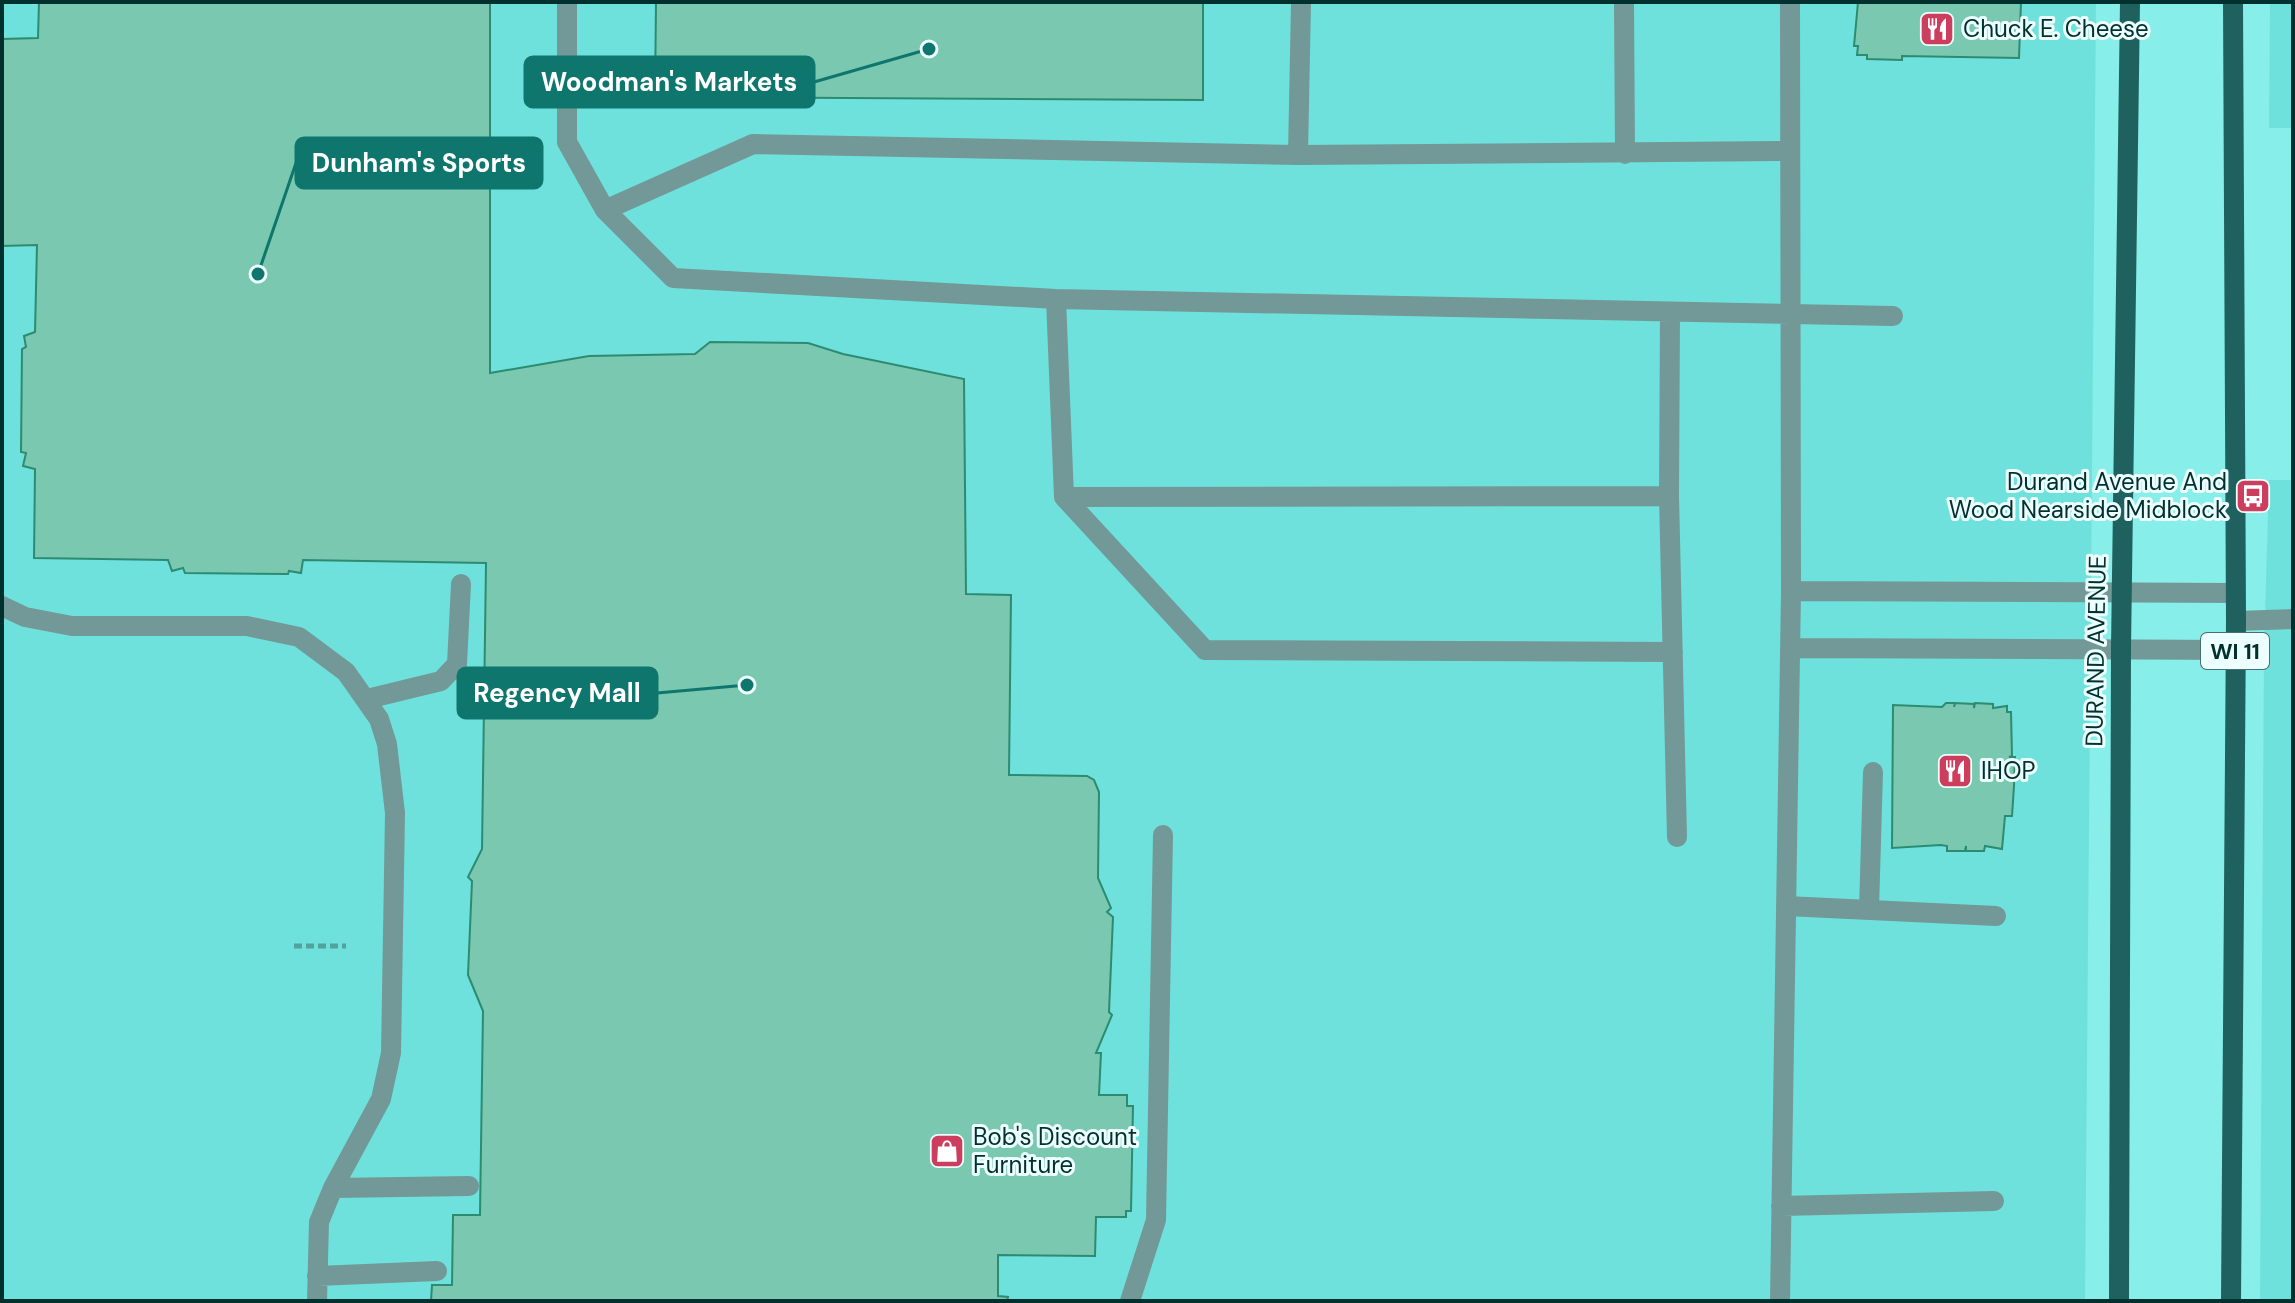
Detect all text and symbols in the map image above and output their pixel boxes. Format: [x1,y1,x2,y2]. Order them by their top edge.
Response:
restaurant icon: Chuck E. Cheese [1918,10,1956,48]
place label: Chuck E. Cheese [1963,13,2149,44]
callout: Woodman's Markets [525,57,814,107]
text: Woodman's Markets [541,65,797,99]
callout: Dunham's Sports [296,138,542,188]
text: Dunham's Sports [312,146,526,180]
place label: Durand Avenue And Wood Nearside Midblock [1949,466,2227,525]
bus stop icon: Durand Avenue And Wood Nearside Midblock [2234,477,2272,515]
street label: DURAND AVENUE [2078,555,2113,747]
road number: WI 11 [2201,633,2269,669]
callout: Regency Mall [458,668,657,718]
text: Regency Mall [473,676,641,710]
restaurant icon: IHOP [1936,752,1974,790]
place label: IHOP [1981,755,2036,786]
place label: Bob's Discount Furniture [973,1121,1137,1180]
shop icon: Bob's Discount Furniture [928,1132,966,1170]

